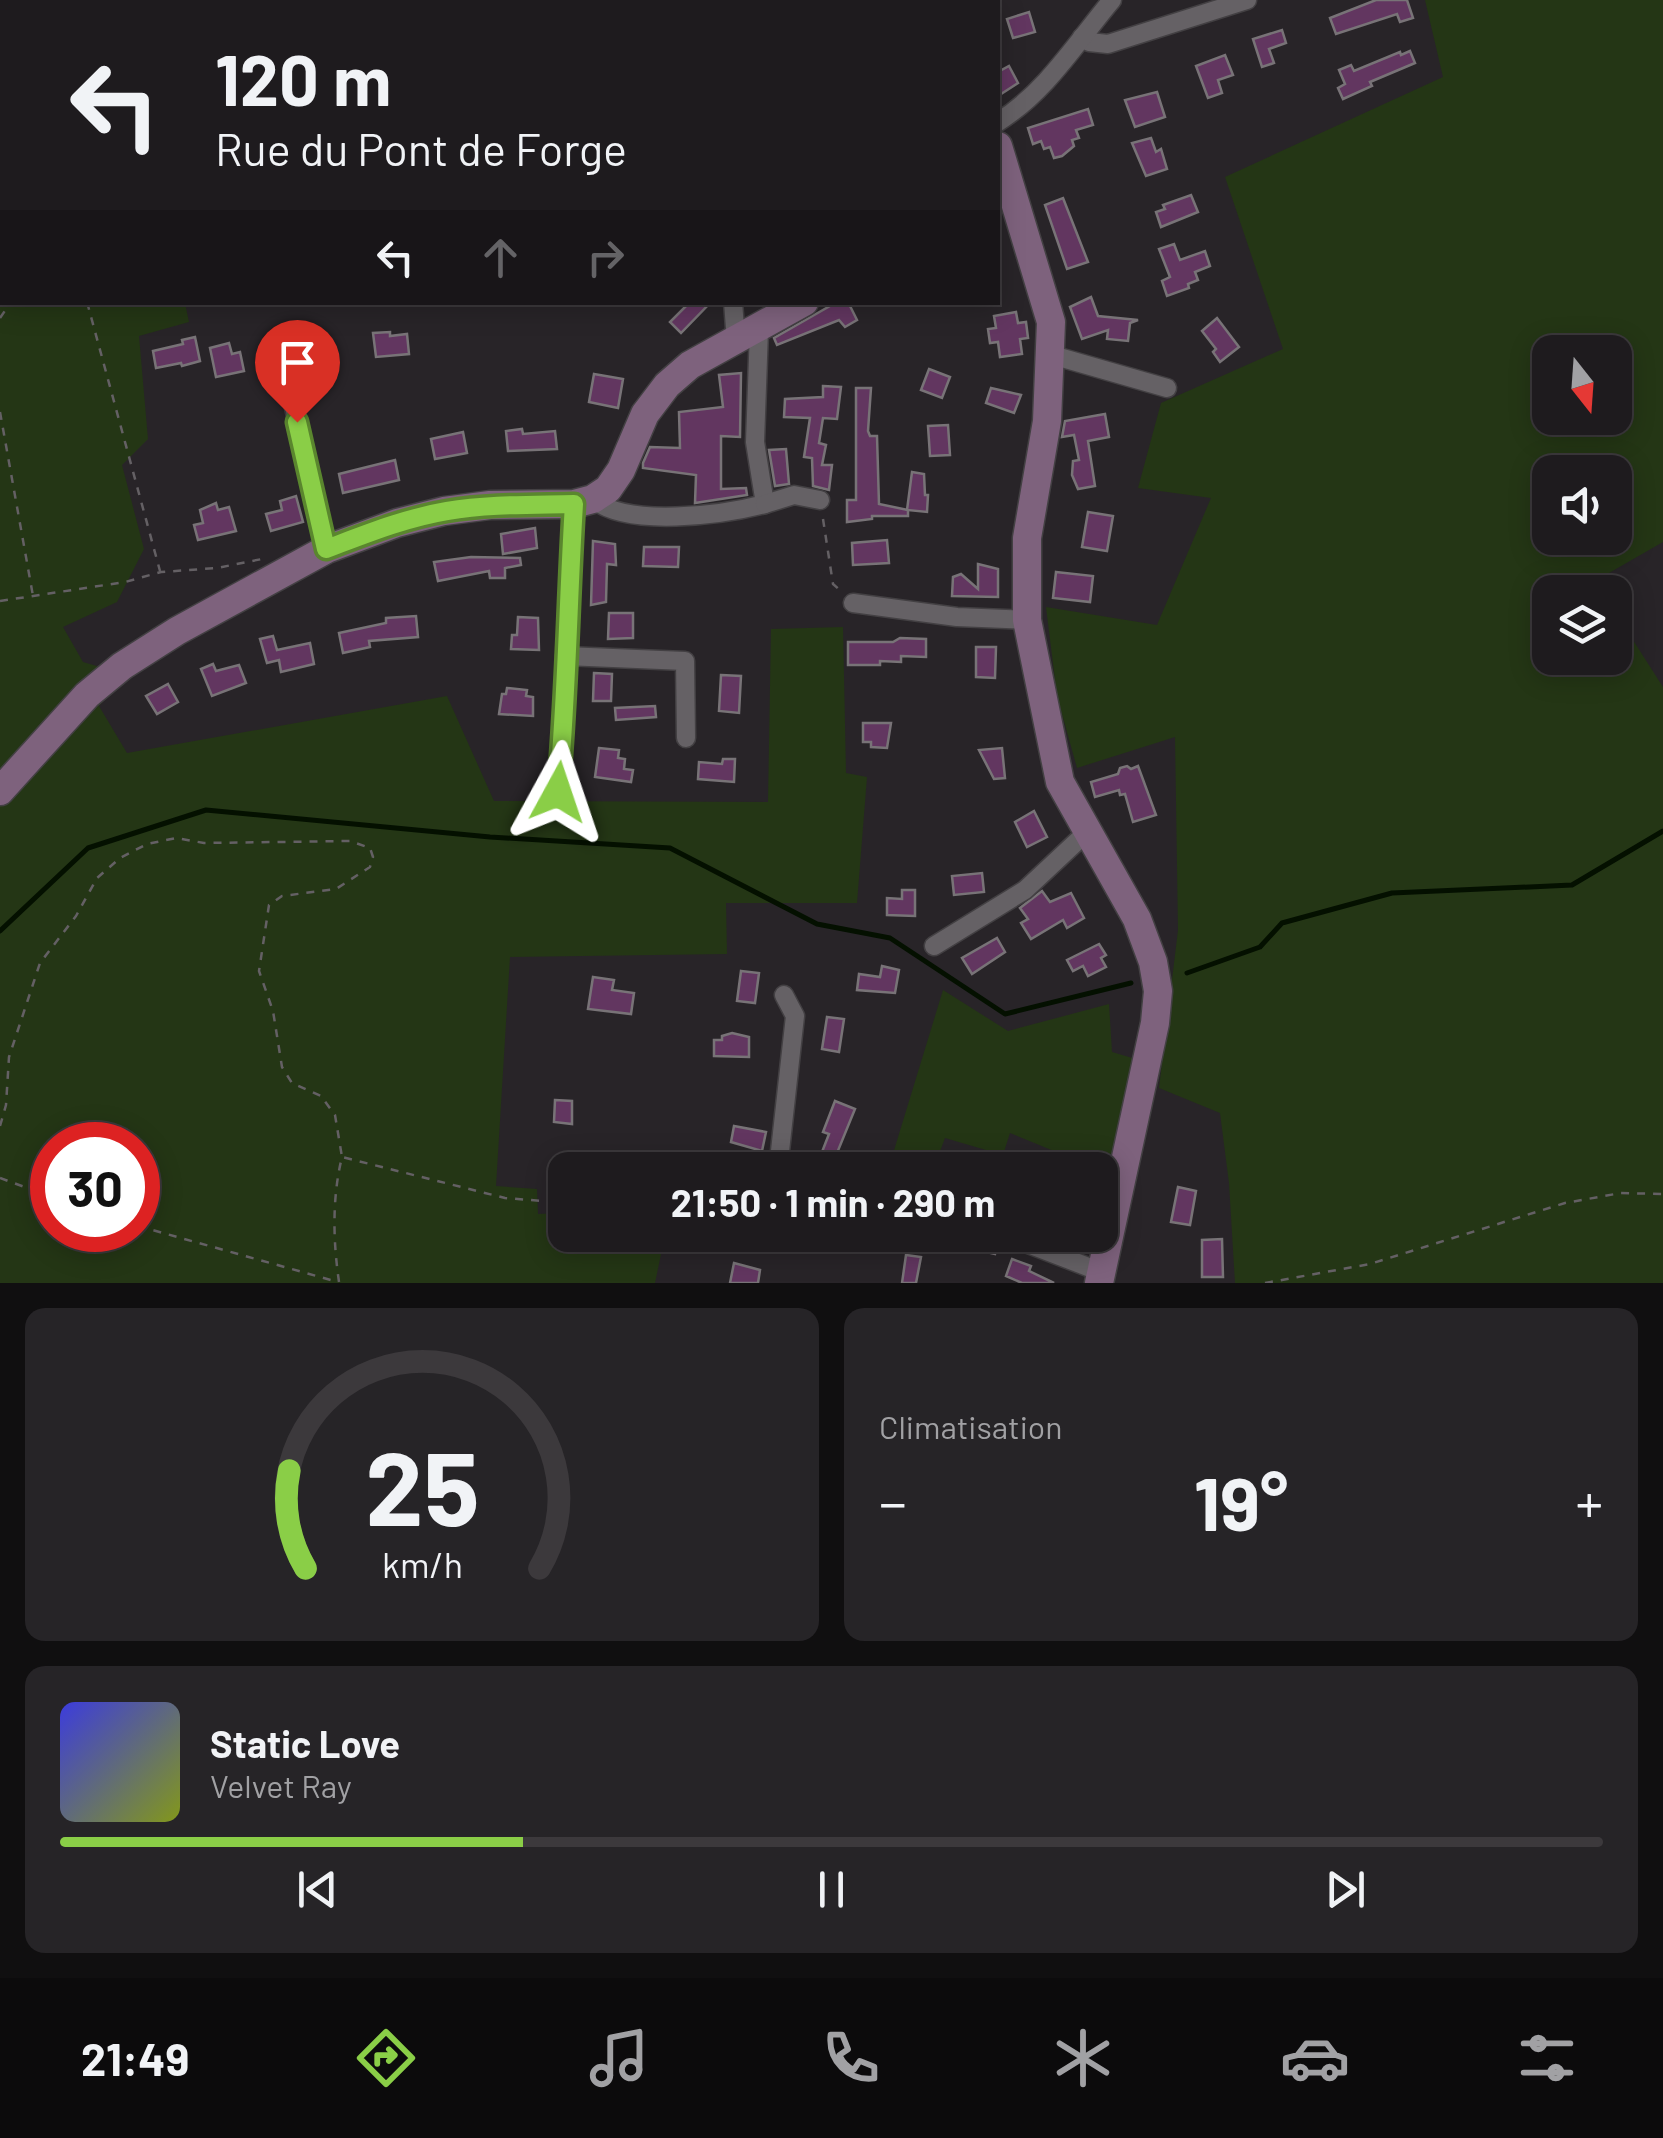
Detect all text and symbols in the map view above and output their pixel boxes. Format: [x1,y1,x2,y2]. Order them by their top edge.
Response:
text: 120 m [215,36,391,120]
icon: left [50,40,180,170]
text: Rue du Pont de Forge [215,121,627,175]
icon: left [368,230,423,285]
icon: ahead [473,230,528,285]
icon: right [578,230,633,285]
pin [255,320,340,423]
icon: arrive [270,335,325,390]
north arrow [1532,335,1632,435]
map controls [1532,335,1632,675]
button: sound [1532,455,1632,555]
button: layers [1532,575,1632,675]
position arrow [506,740,610,844]
speed limit sign: 30 [30,1122,160,1252]
text: 21:50 · 1 min · 290 m [671,1179,995,1225]
text: Climatisation [879,1407,1063,1445]
text: 25 [365,1422,479,1547]
text: 19° [1194,1456,1288,1546]
text: − [879,1468,907,1534]
text: + [1575,1468,1603,1534]
text: km/h [382,1542,462,1585]
text: Static Love [210,1720,400,1766]
text: Velvet Ray [210,1766,352,1804]
icon: previous [290,1862,345,1917]
icon: pause [804,1862,859,1917]
icon: next [1318,1862,1373,1917]
icon: directions [351,2023,421,2093]
icon: music [584,2023,654,2093]
icon: phone [816,2023,886,2093]
icon: climate [1048,2023,1118,2093]
icon: car [1280,2023,1350,2093]
icon: filters [1512,2023,1582,2093]
text: 21:49 [81,2031,189,2085]

